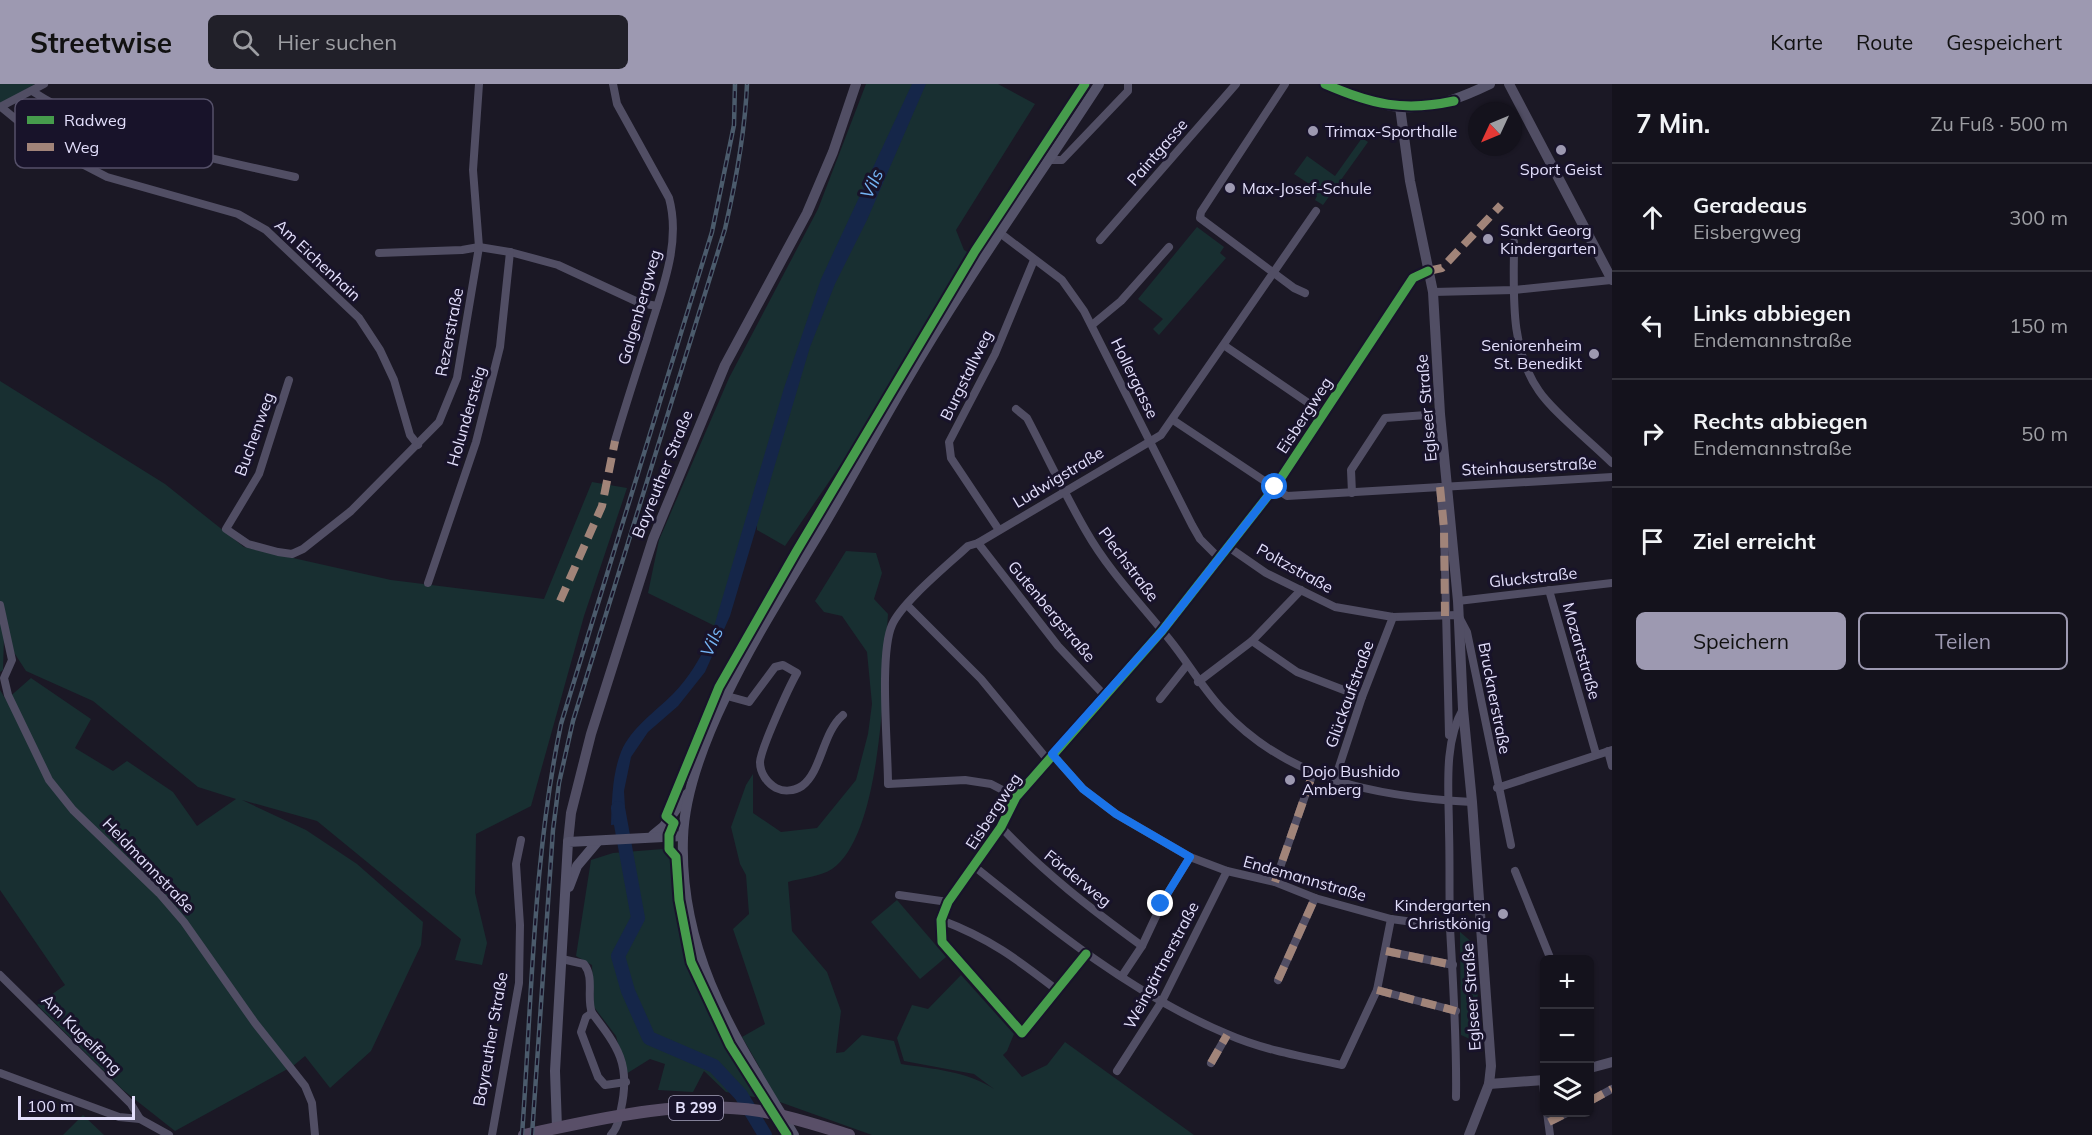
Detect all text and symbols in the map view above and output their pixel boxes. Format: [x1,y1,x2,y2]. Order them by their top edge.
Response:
search box [208,15,628,69]
text: Streetwise [30,25,172,60]
icon: search [229,26,262,59]
text: Hier suchen [277,28,397,56]
text: Karte [1770,29,1823,55]
text: Route [1856,29,1913,55]
text: Gespeichert [1946,29,2062,55]
legend [15,99,213,168]
north arrow [1468,102,1522,156]
text: 7 Min. [1636,107,1710,140]
text: Radweg [64,110,126,130]
text: Zu Fuß · 500 m [1930,111,2068,136]
street label: Paintgasse [1122,114,1192,190]
place label: Trimax-Sporthalle [1325,121,1457,141]
marker: Trimax-Sporthalle [1306,124,1320,138]
text: Weg [64,137,99,157]
marker: Sport Geist [1554,143,1568,157]
place label: Sport Geist [1520,159,1603,179]
water label: Vils [855,165,888,202]
place label: Max-Josef-Schule [1242,178,1372,198]
marker: Max-Josef-Schule [1223,181,1237,195]
text: Geradeaus [1693,191,1807,219]
icon: ahead [1636,201,1669,234]
text: 300 m [2009,205,2068,230]
street label: Am Eichenhain [271,215,365,305]
text: Eisbergweg [1693,219,1802,244]
place label: Sankt Georg Kindergarten [1500,220,1596,258]
marker: Sankt Georg Kindergarten [1481,232,1495,246]
street label: Galgenbergweg [613,247,665,367]
street label: Rezerstraße [431,286,467,378]
text: Links abbiegen [1693,299,1851,327]
icon: left [1636,309,1669,342]
text: 150 m [2009,313,2068,338]
street label: Burgstallweg [935,326,997,424]
text: Endemannstraße [1693,327,1852,352]
street label: Hollergasse [1107,334,1163,422]
place label: Seniorenheim St. Benedikt [1481,335,1582,373]
marker: Seniorenheim St. Benedikt [1587,347,1601,361]
street label: Eglseer Straße [1411,353,1441,463]
street label: Holundersteig [442,364,490,468]
street label: Eisbergweg [1272,373,1336,457]
street label: Buchenweg [230,389,278,479]
street label: Bayreuther Straße [627,407,697,541]
text: Rechts abbiegen [1693,407,1868,435]
icon: right [1636,417,1669,450]
text: 50 m [2021,421,2068,446]
text: Endemannstraße [1693,435,1852,460]
street label: Ludwigstraße [1009,442,1107,512]
street label: Steinhauserstraße [1461,452,1597,480]
route start [1261,473,1287,499]
street label: Plechstraße [1095,523,1163,605]
icon: arrive [1636,525,1669,558]
text: Ziel erreicht [1693,527,1816,555]
street label: Poltzstraße [1253,539,1337,597]
street label: Gutenbergstraße [1004,556,1100,666]
street label: Gluckstraße [1488,562,1578,592]
street label: Mozartstraße [1559,600,1605,702]
button: Speichern [1636,612,1846,670]
button: Teilen [1858,612,2068,670]
water label: Vils [695,623,728,660]
street label: Glückaufstraße [1320,638,1378,750]
street label: Brucknerstraße [1474,640,1516,756]
place label: Dojo Bushido Amberg [1302,761,1400,799]
street label: Eisbergweg [961,769,1025,853]
marker: Dojo Bushido Amberg [1283,773,1297,787]
street label: Heldmannstraße [99,813,199,917]
street label: Förderweg [1041,845,1115,911]
street label: Endemannstraße [1241,851,1369,905]
route end [1147,890,1173,916]
place label: Kindergarten Christkönig [1395,895,1491,933]
street label: Weingärtnerstraße [1119,898,1203,1032]
marker: Kindergarten Christkönig [1496,907,1510,921]
street label: Eglseer Straße [1457,943,1485,1051]
map controls [1540,955,1594,1117]
button: + [1540,955,1594,1009]
street label: Bayreuther Straße [468,970,512,1108]
street label: Am Kugelfang [38,990,126,1078]
button: − [1540,1009,1594,1063]
button: layers [1540,1063,1594,1117]
scale bar [18,1093,135,1120]
text: 100 m [27,1096,74,1116]
road number: B 299 [669,1096,723,1120]

